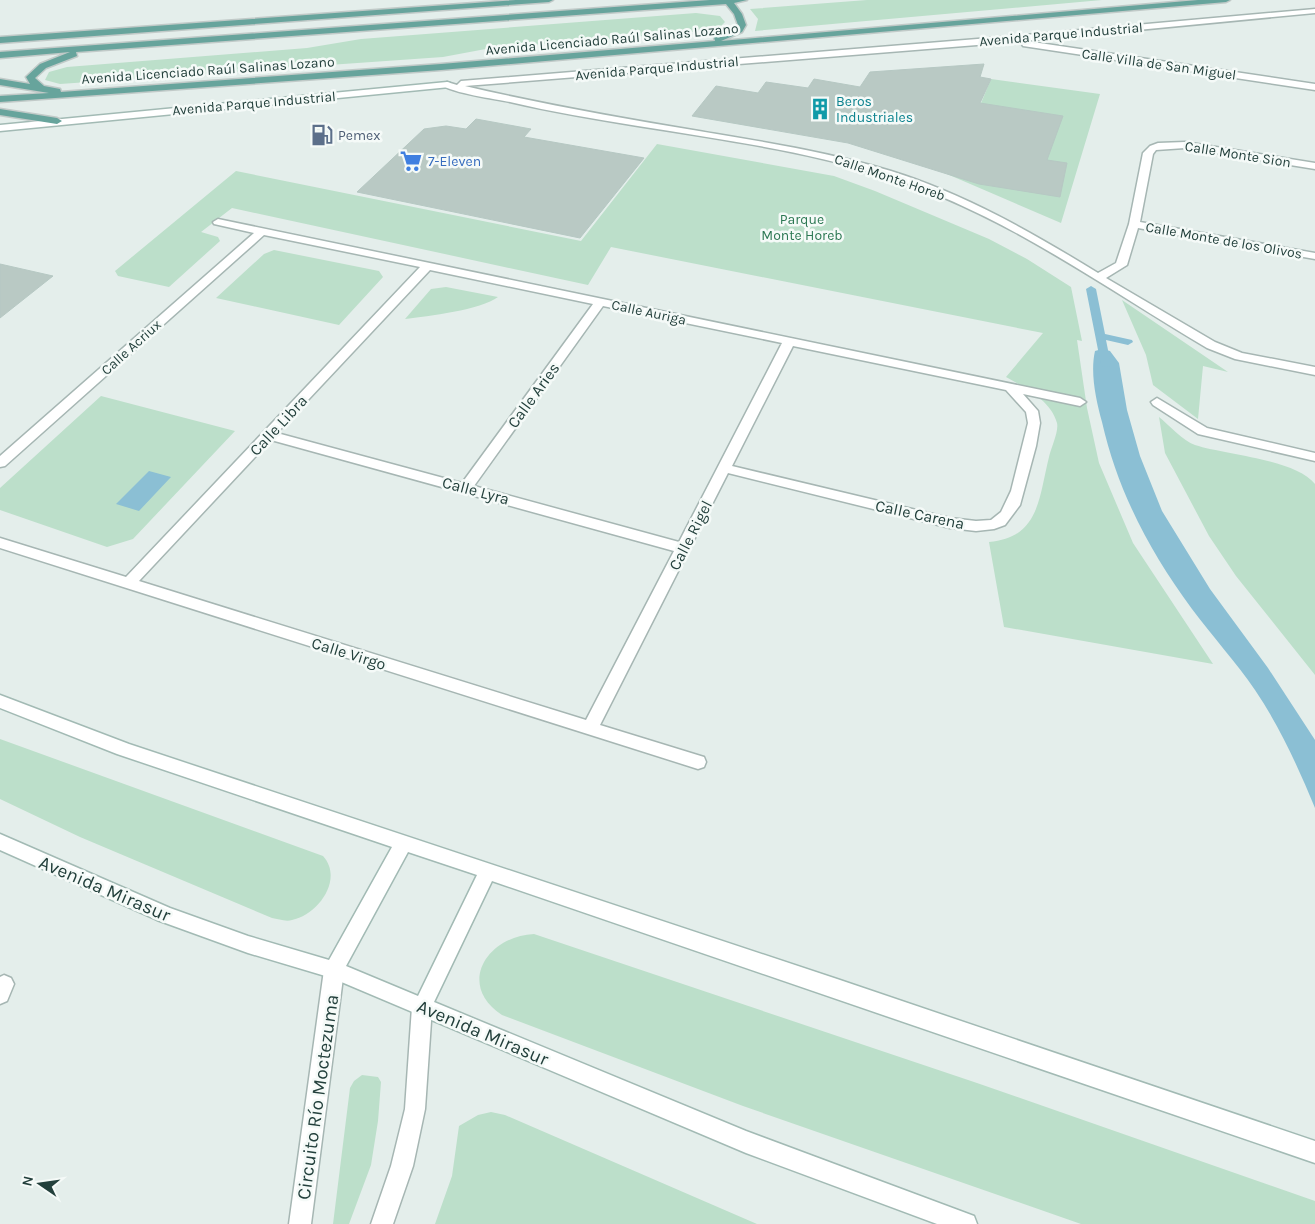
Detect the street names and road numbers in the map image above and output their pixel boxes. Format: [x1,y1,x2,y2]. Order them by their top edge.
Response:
street label: Avenida Parque Industrial [978,19,1144,50]
street label: Avenida Licenciado Raúl Salinas Lozano [485,20,739,59]
street label: Calle Villa de San Miguel [1081,45,1237,84]
street label: Avenida Licenciado Raúl Salinas Lozano [81,53,335,88]
street label: Avenida Parque Industrial [574,53,740,84]
street label: Avenida Parque Industrial [171,88,337,119]
street label: Calle Monte Sion [1184,138,1292,171]
street label: Calle Monte Horeb [832,151,947,204]
street label: Calle Monte de los Olivos [1144,218,1303,263]
street label: Calle Auriga [610,296,688,329]
street label: Calle Acriux [98,316,165,379]
street label: Calle Aries [503,359,563,432]
street label: Calle Libra [246,391,311,460]
street label: Calle Lyra [440,472,511,509]
street label: Calle Carena [874,496,966,533]
street label: Calle Rigel [665,497,716,573]
street label: Calle Virgo [309,633,388,674]
street label: Avenida Mirasur [36,851,174,927]
street label: Circuito Río Moctezuma [293,993,343,1201]
street label: Avenida Mirasur [414,995,552,1071]

